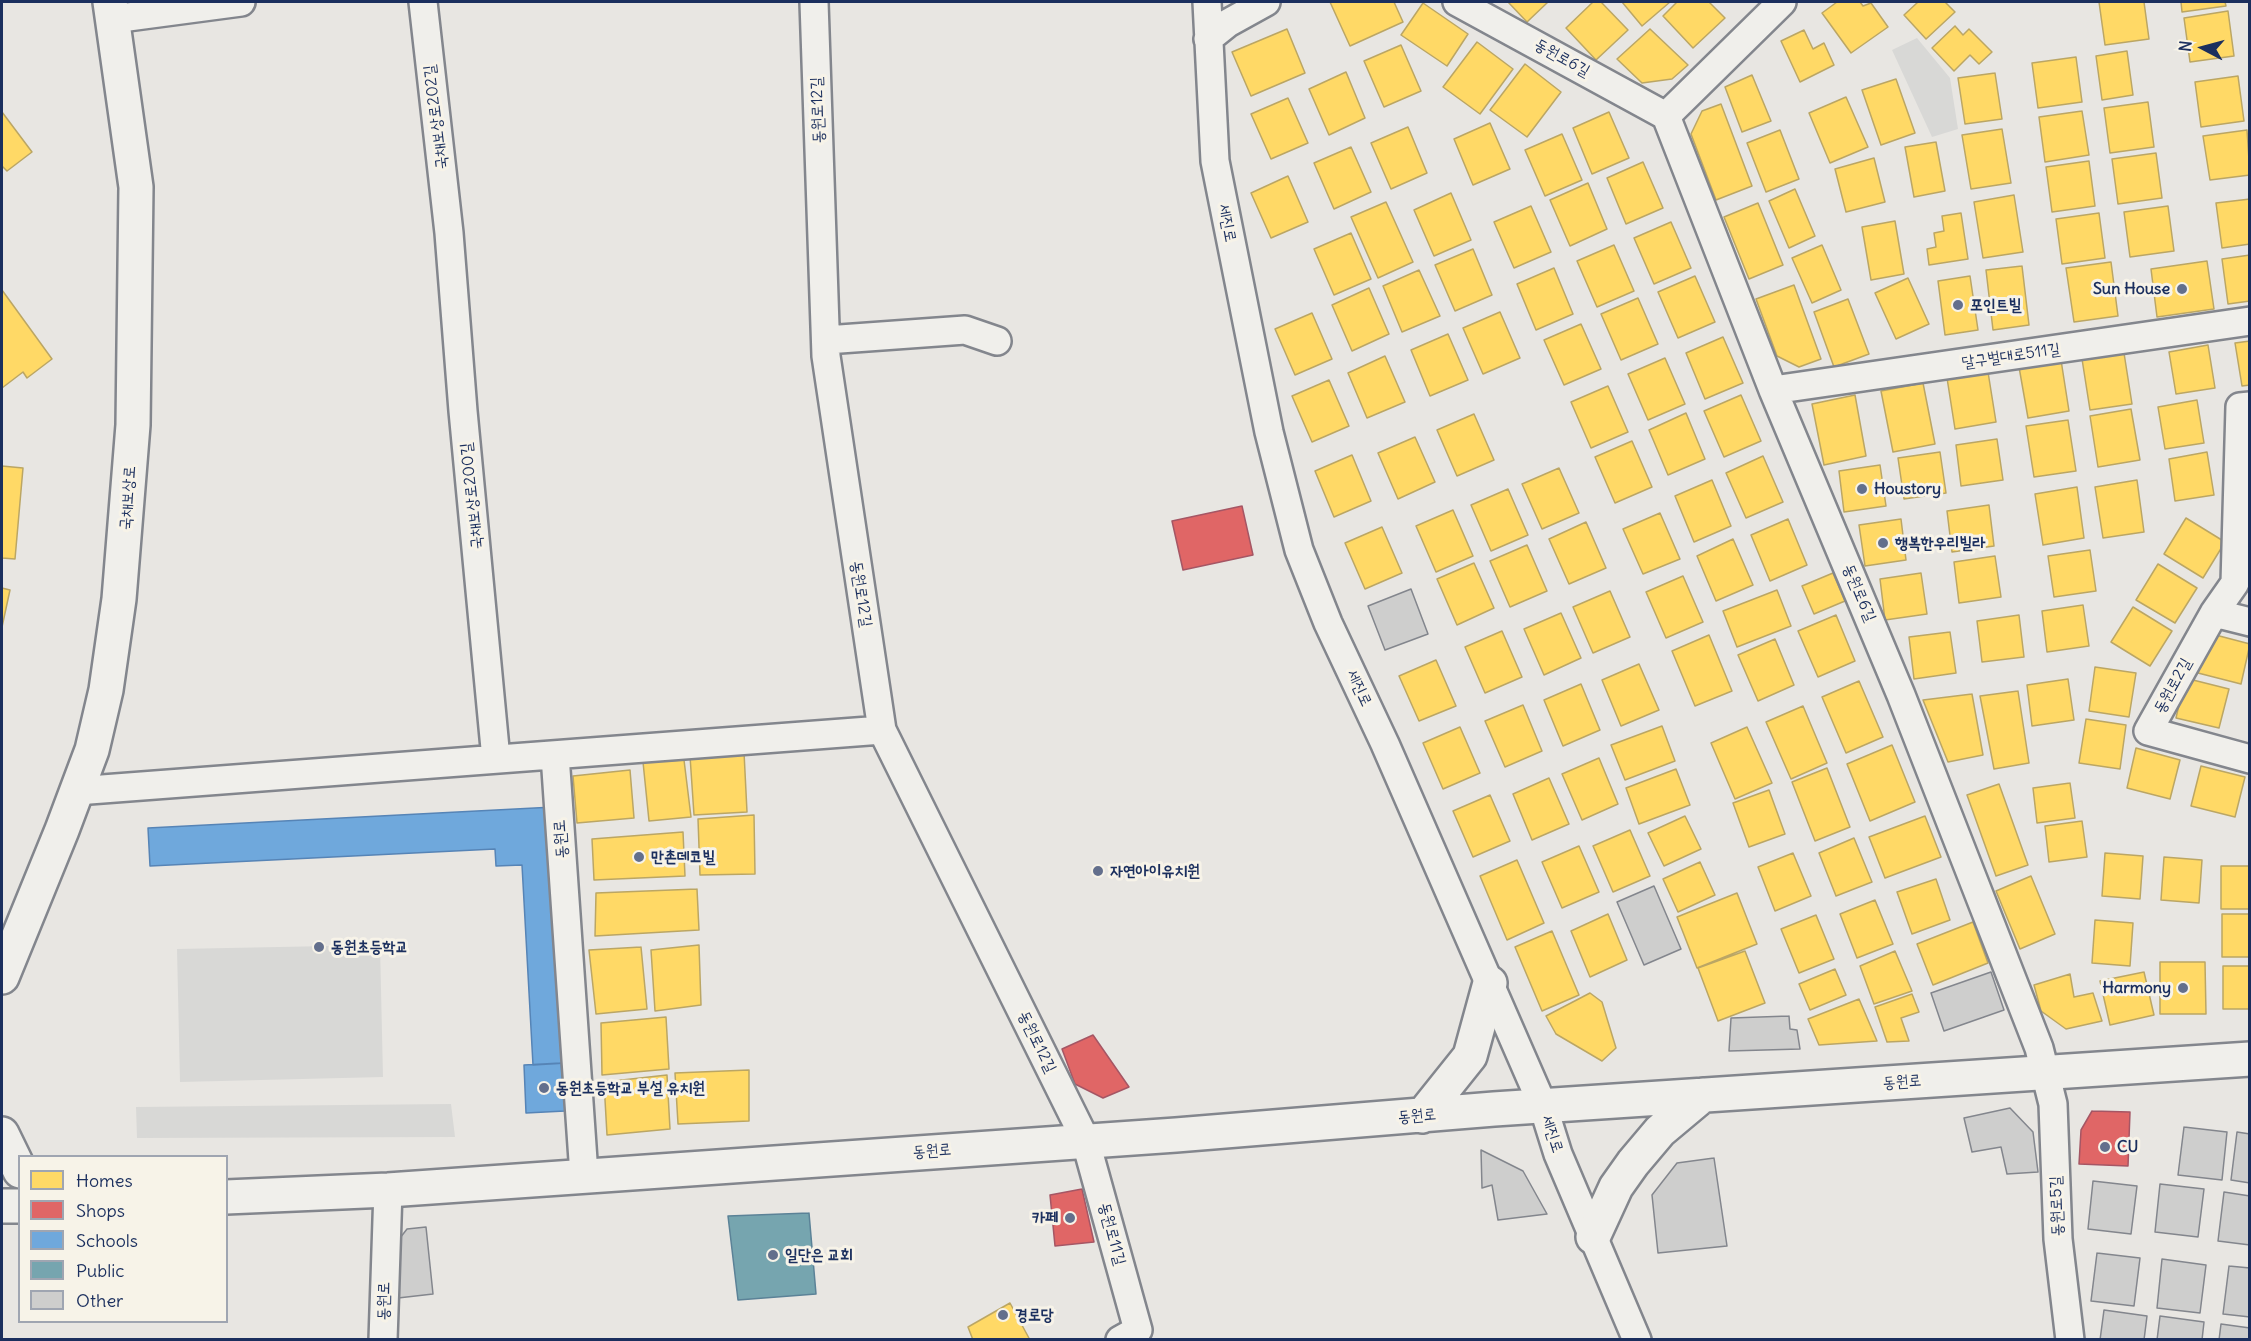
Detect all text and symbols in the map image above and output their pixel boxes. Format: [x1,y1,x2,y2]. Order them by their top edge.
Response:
north arrow [2173,18,2233,78]
street label: 동원로6길 [1531,35,1593,81]
text: N [2175,40,2196,53]
street label: 국채보상로202길 [420,64,452,170]
street label: 동원로12길 [807,76,829,144]
street label: 세진로 [1214,202,1240,244]
place label: Sun House [2093,279,2170,299]
marker: Sun House [2175,282,2189,296]
place label: 포인트빌 [1970,295,2021,315]
marker: 포인트빌 [1951,298,1965,312]
street label: 달구벌대로511길 [1961,340,2061,372]
street label: 국채보상로200길 [457,442,487,550]
street label: 국채보상로 [116,465,140,531]
place label: Houstory [1874,479,1941,499]
marker: Houstory [1855,482,1869,496]
place label: 행복한우리빌라 [1895,533,1985,553]
marker: 행복한우리빌라 [1876,536,1890,550]
street label: 동원로12길 [846,560,876,628]
street label: 동원로6길 [1838,561,1880,625]
street label: 동원로2길 [2150,655,2196,717]
street label: 세진로 [1342,666,1376,710]
street label: 동원로 [550,819,572,859]
place label: 만촌데코빌 [651,847,715,867]
marker: 만촌데코빌 [632,850,646,864]
place label: 자연아이유치원 [1110,861,1200,881]
marker: 자연아이유치원 [1091,864,1105,878]
place label: 동원초등학교 [331,937,408,957]
marker: 동원초등학교 [312,940,326,954]
place label: Harmony [2103,978,2171,998]
marker: Harmony [2176,981,2190,995]
street label: 동원로12길 [1014,1008,1060,1076]
street label: 동원로 [1882,1071,1922,1093]
place label: 동원초등학교 부설 유치원 [556,1078,705,1098]
marker: 동원초등학교 부설 유치원 [537,1081,551,1095]
street label: 동원로 [1397,1105,1437,1127]
street label: 세진로 [1537,1113,1567,1155]
place label: CU [2117,1137,2138,1157]
street label: 동원로 [912,1140,952,1162]
marker: CU [2098,1140,2112,1154]
legend [18,1155,228,1323]
text: Homes [76,1169,133,1192]
street label: 동원로5길 [2046,1175,2068,1237]
text: Shops [76,1199,125,1222]
street label: 동원로11길 [1094,1201,1130,1267]
place label: 카페 [1032,1208,1058,1228]
marker: 카페 [1063,1211,1077,1225]
text: Schools [76,1229,138,1252]
place label: 일단은 교회 [785,1245,853,1265]
marker: 일단은 교회 [766,1248,780,1262]
text: Public [76,1259,125,1282]
street label: 동원로 [374,1282,394,1320]
text: Other [76,1289,123,1312]
place label: 경로당 [1015,1305,1054,1325]
marker: 경로당 [996,1308,1010,1322]

